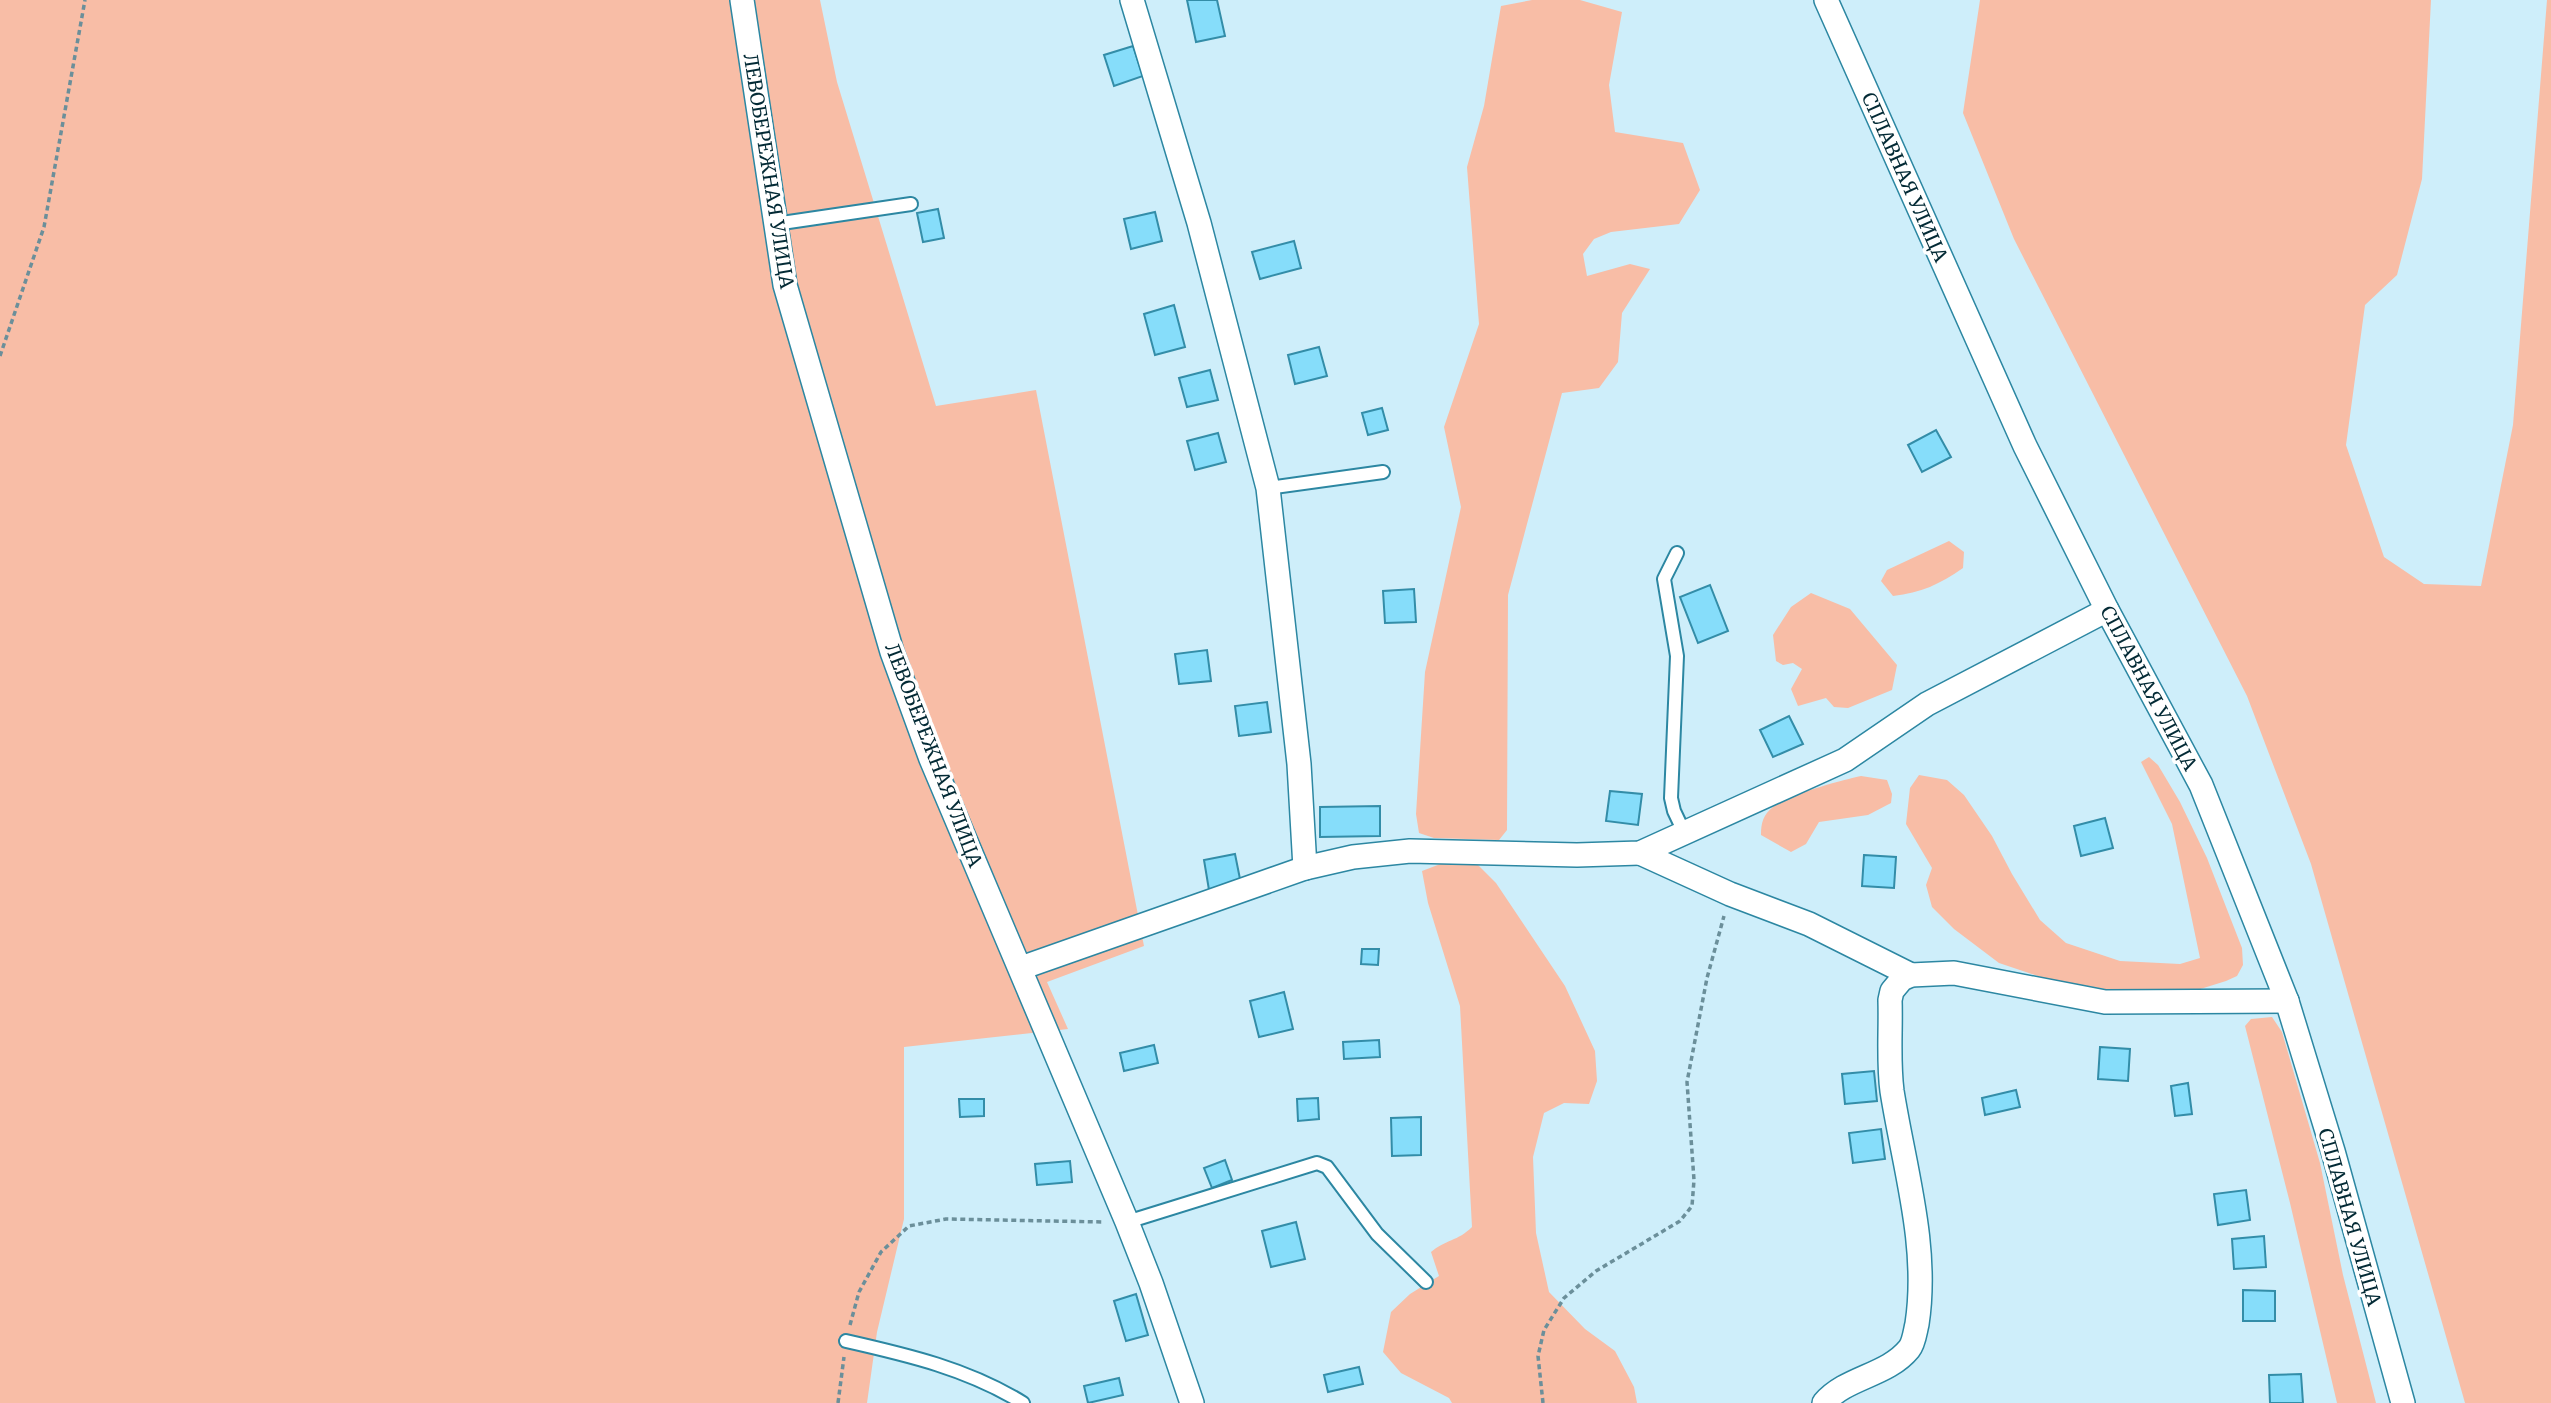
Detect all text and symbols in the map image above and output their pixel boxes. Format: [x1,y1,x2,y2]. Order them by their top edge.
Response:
street label: ЛЕВОБЕРЕЖНАЯ УЛИЦА [739,52,800,291]
street label: СПЛАВНАЯ УЛИЦА [1857,88,1953,266]
street label: СПЛАВНАЯ УЛИЦА [2095,601,2203,775]
street label: ЛЕВОБЕРЕЖНАЯ УЛИЦА [880,640,988,871]
street label: СПЛАВНАЯ УЛИЦА [2313,1126,2387,1309]

